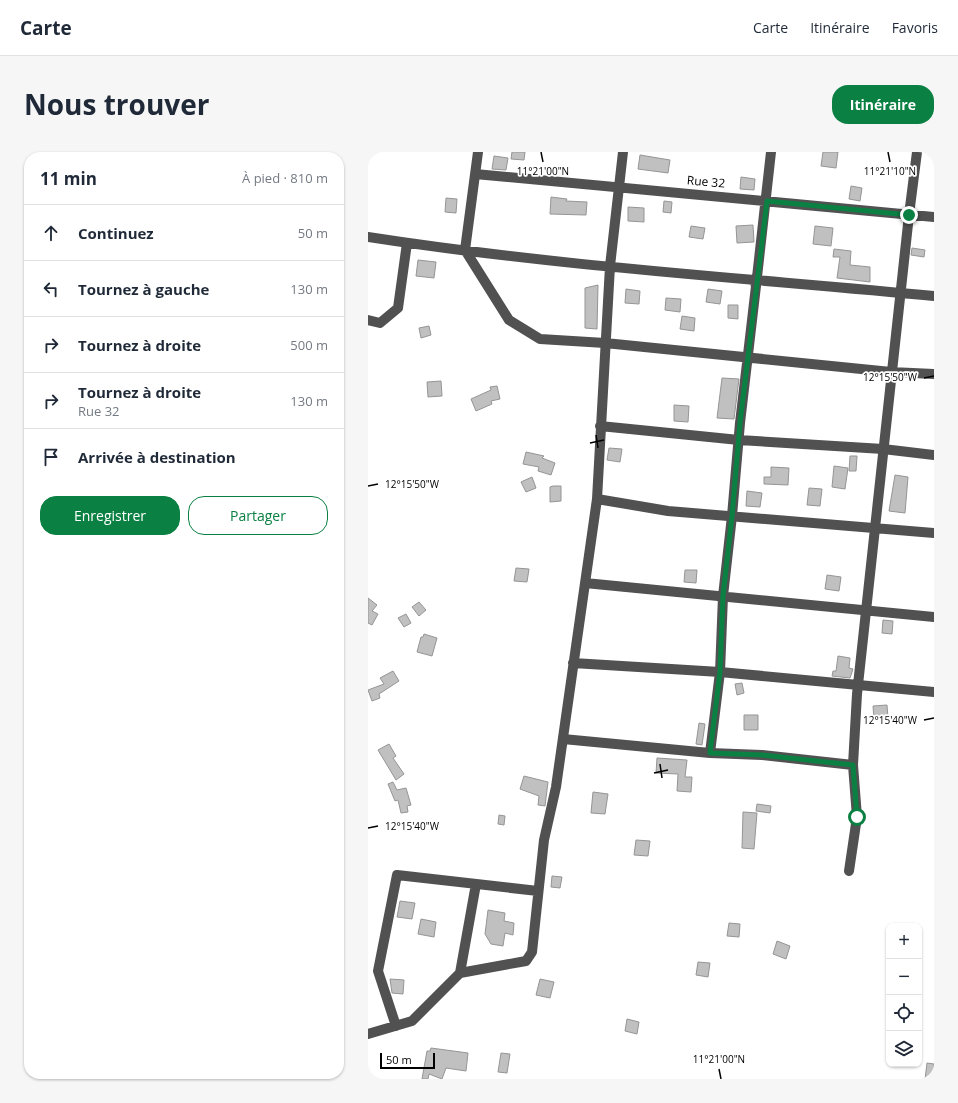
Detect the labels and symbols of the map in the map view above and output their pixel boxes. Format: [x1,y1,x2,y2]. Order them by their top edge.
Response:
text: 11°21'00"N [517,164,569,178]
text: 11°21'10"N [864,164,916,178]
street label: Rue 32 [686,171,726,192]
route end [900,206,918,224]
text: 12°15'50"W [863,370,918,384]
text: 12°15'50"W [385,477,440,491]
text: 12°15'40"W [863,713,918,727]
route start [848,808,866,826]
text: 12°15'40"W [385,819,440,833]
scale bar [380,1051,435,1070]
text: 11°21'00"N [693,1052,745,1066]

